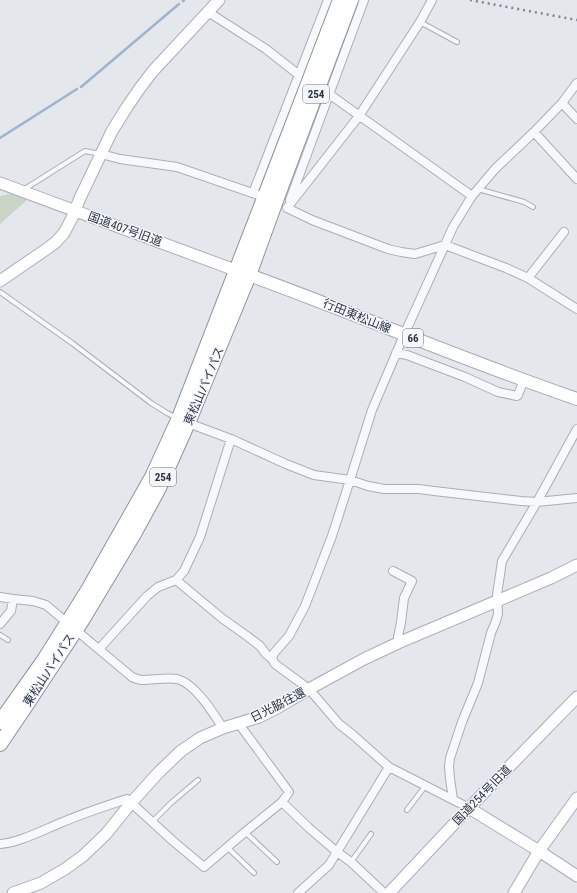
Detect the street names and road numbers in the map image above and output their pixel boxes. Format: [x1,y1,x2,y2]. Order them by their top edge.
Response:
road number: 254 [303,85,329,103]
street label: 国道407号旧道 [86,209,164,249]
street label: 行田東松山線 [321,296,393,336]
road number: 66 [403,329,423,347]
street label: 東松山バイパス [181,345,227,427]
road number: 254 [150,468,176,486]
street label: 東松山バイパス [20,631,78,709]
street label: 日光脇往還 [248,685,308,725]
street label: 国道254号旧道 [450,762,514,828]

